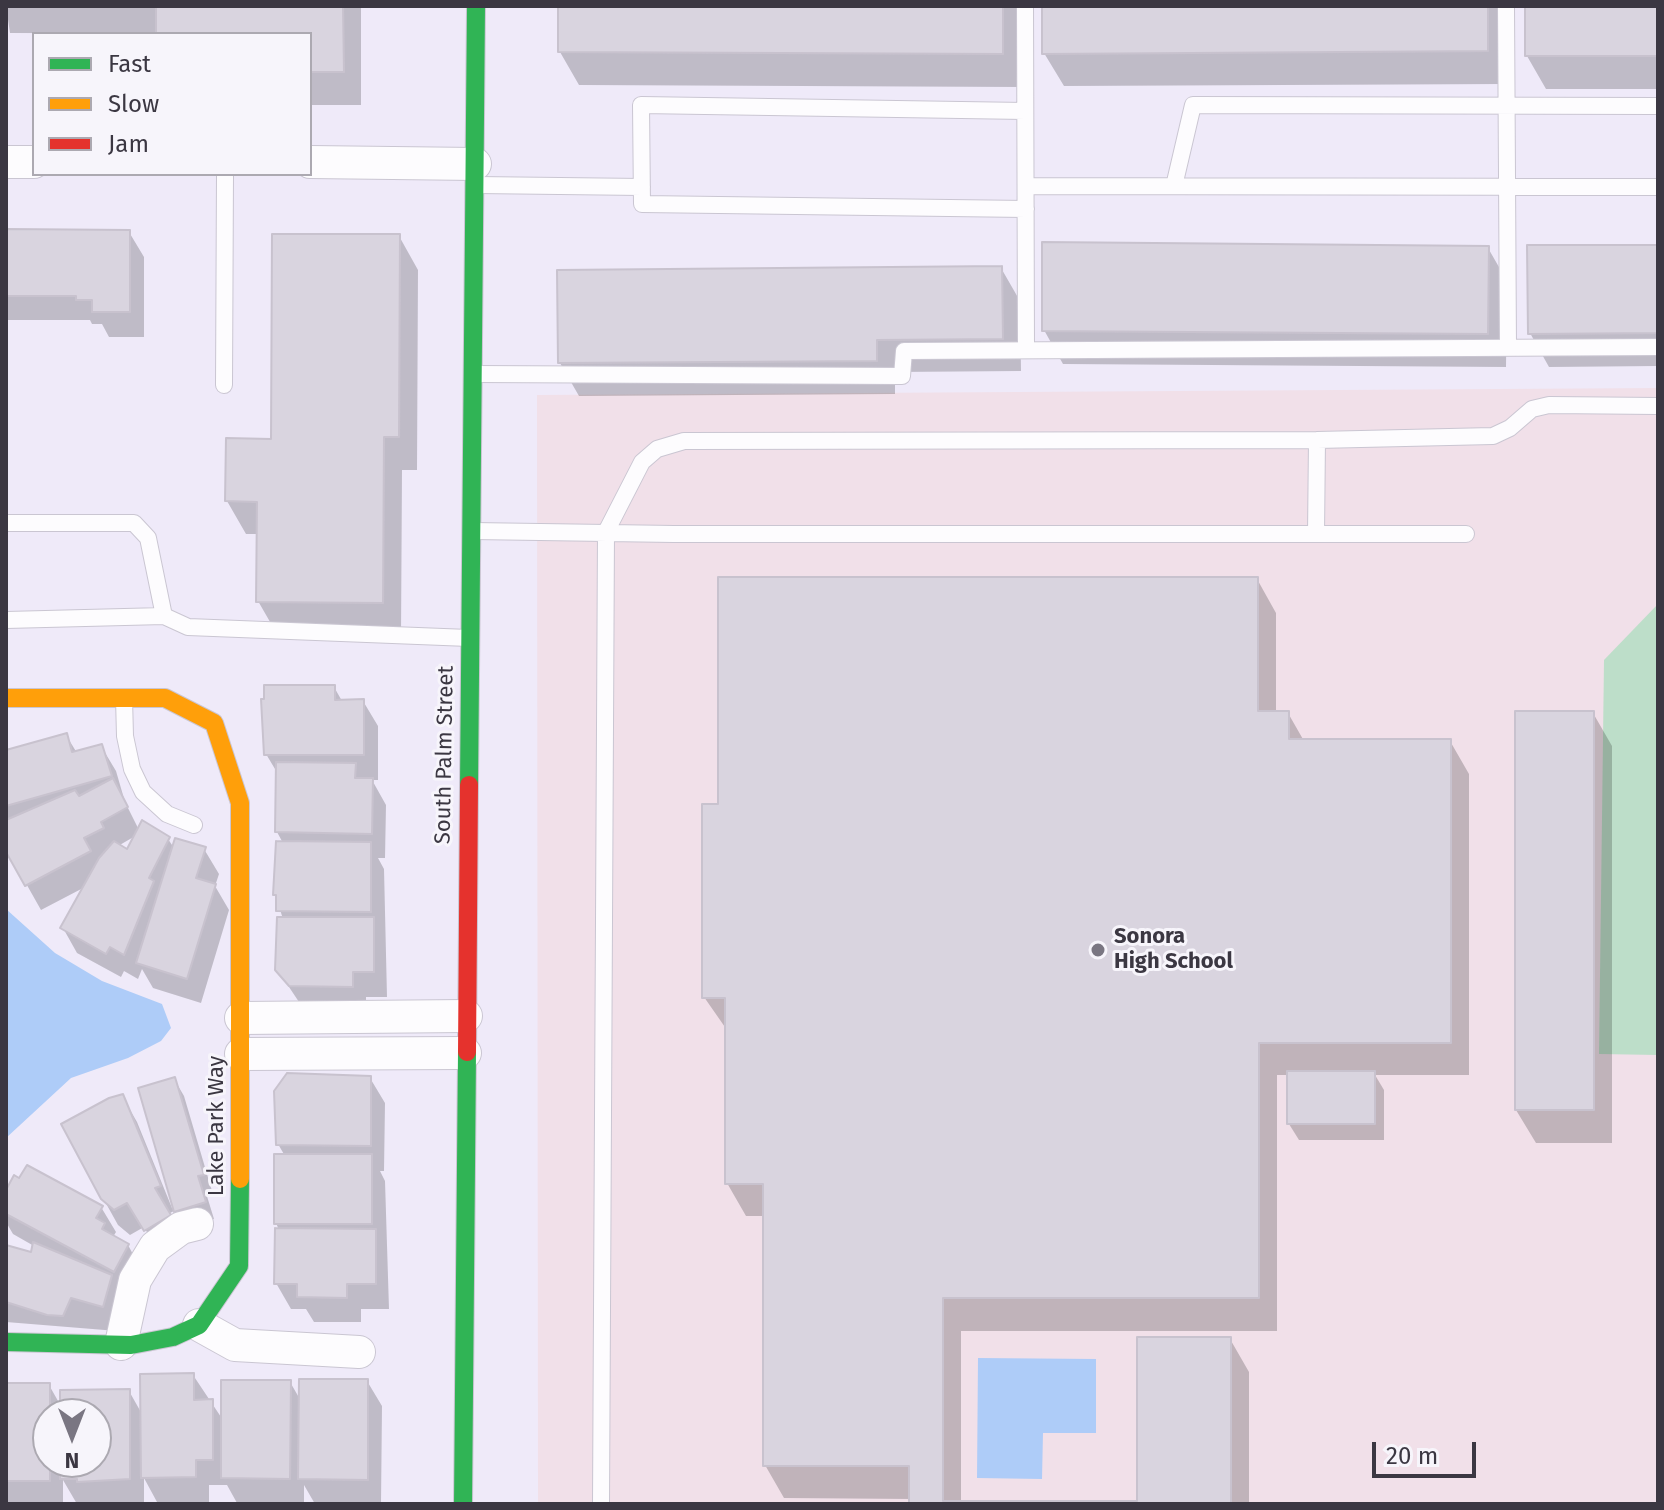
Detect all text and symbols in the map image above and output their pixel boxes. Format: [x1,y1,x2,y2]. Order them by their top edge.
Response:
legend [32,32,312,176]
text: Fast [108,50,151,78]
text: Slow [108,90,159,118]
text: Jam [108,130,149,158]
street label: South Palm Street [430,666,460,844]
place label: Sonora High School [1114,924,1233,976]
marker: Sonora High School [1089,941,1107,959]
street label: Lake Park Way [204,1056,230,1196]
north arrow [32,1398,112,1478]
scale bar [1376,1426,1480,1476]
text: 20 m [1386,1442,1438,1470]
text: N [65,1447,79,1474]

